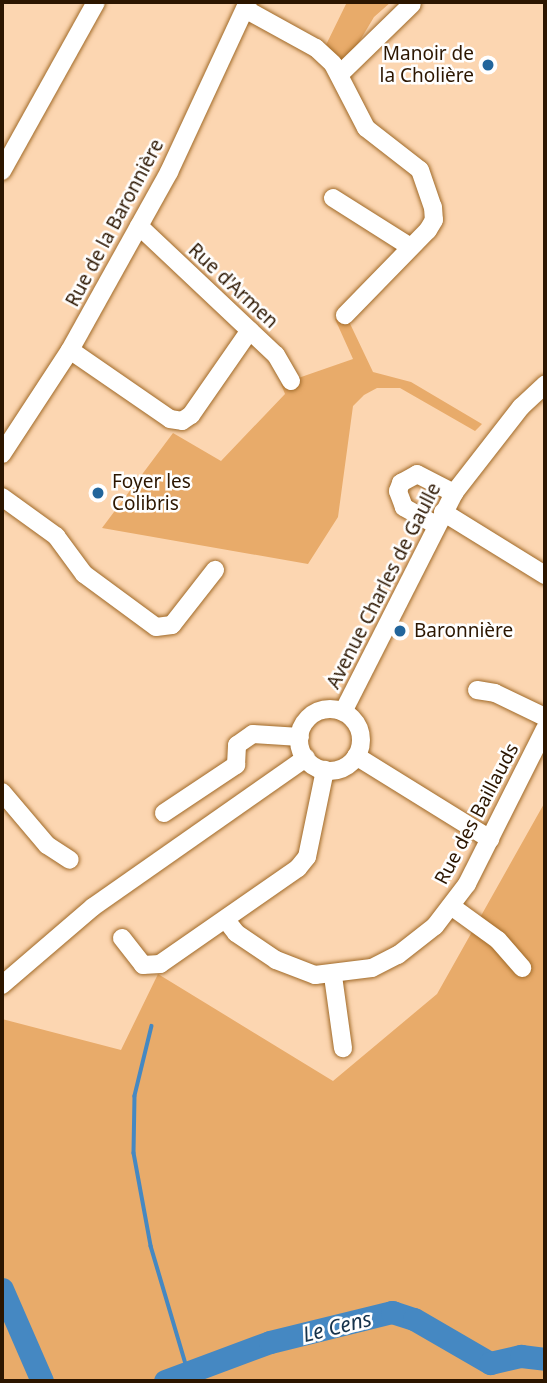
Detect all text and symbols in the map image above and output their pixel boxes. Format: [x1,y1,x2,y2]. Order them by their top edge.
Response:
place label: Manoir de la Cholière [380,43,474,87]
marker: Manoir de la Cholière [480,57,496,73]
street label: Rue de la Baronnière [61,135,169,311]
street label: Rue d'Armen [184,239,282,333]
place label: Foyer les Colibris [112,471,191,515]
street label: Avenue Charles de Gaulle [322,479,446,693]
marker: Foyer les Colibris [90,485,106,501]
place label: Baronnière [414,620,513,642]
marker: Baronnière [392,623,408,639]
street label: Rue des Baillauds [430,740,524,888]
water label: Le Cens [300,1305,374,1347]

